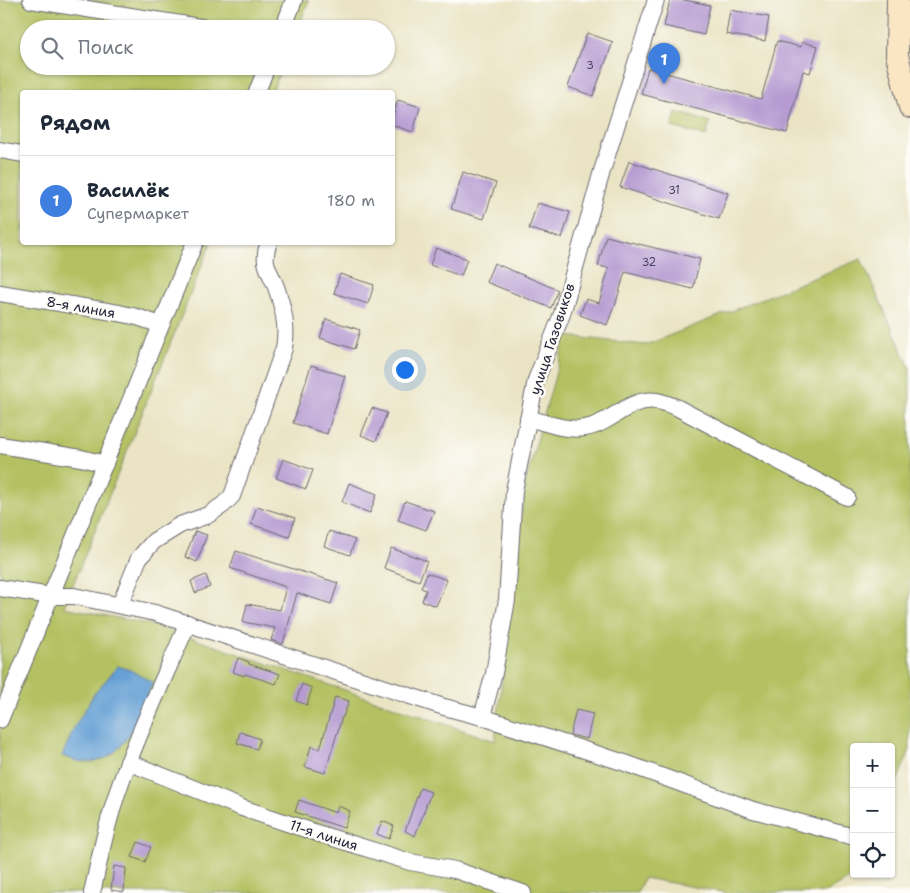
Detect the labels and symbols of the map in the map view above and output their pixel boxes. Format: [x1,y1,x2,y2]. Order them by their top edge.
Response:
pin: 1 [648,43,680,84]
house number: 3 [586,58,594,73]
house number: 31 [668,183,680,198]
house number: 32 [642,255,656,270]
street label: улица Газовиков [525,281,579,397]
street label: 8-я линия [45,292,117,322]
your location [392,357,418,383]
street label: 11-я линия [288,815,360,855]

